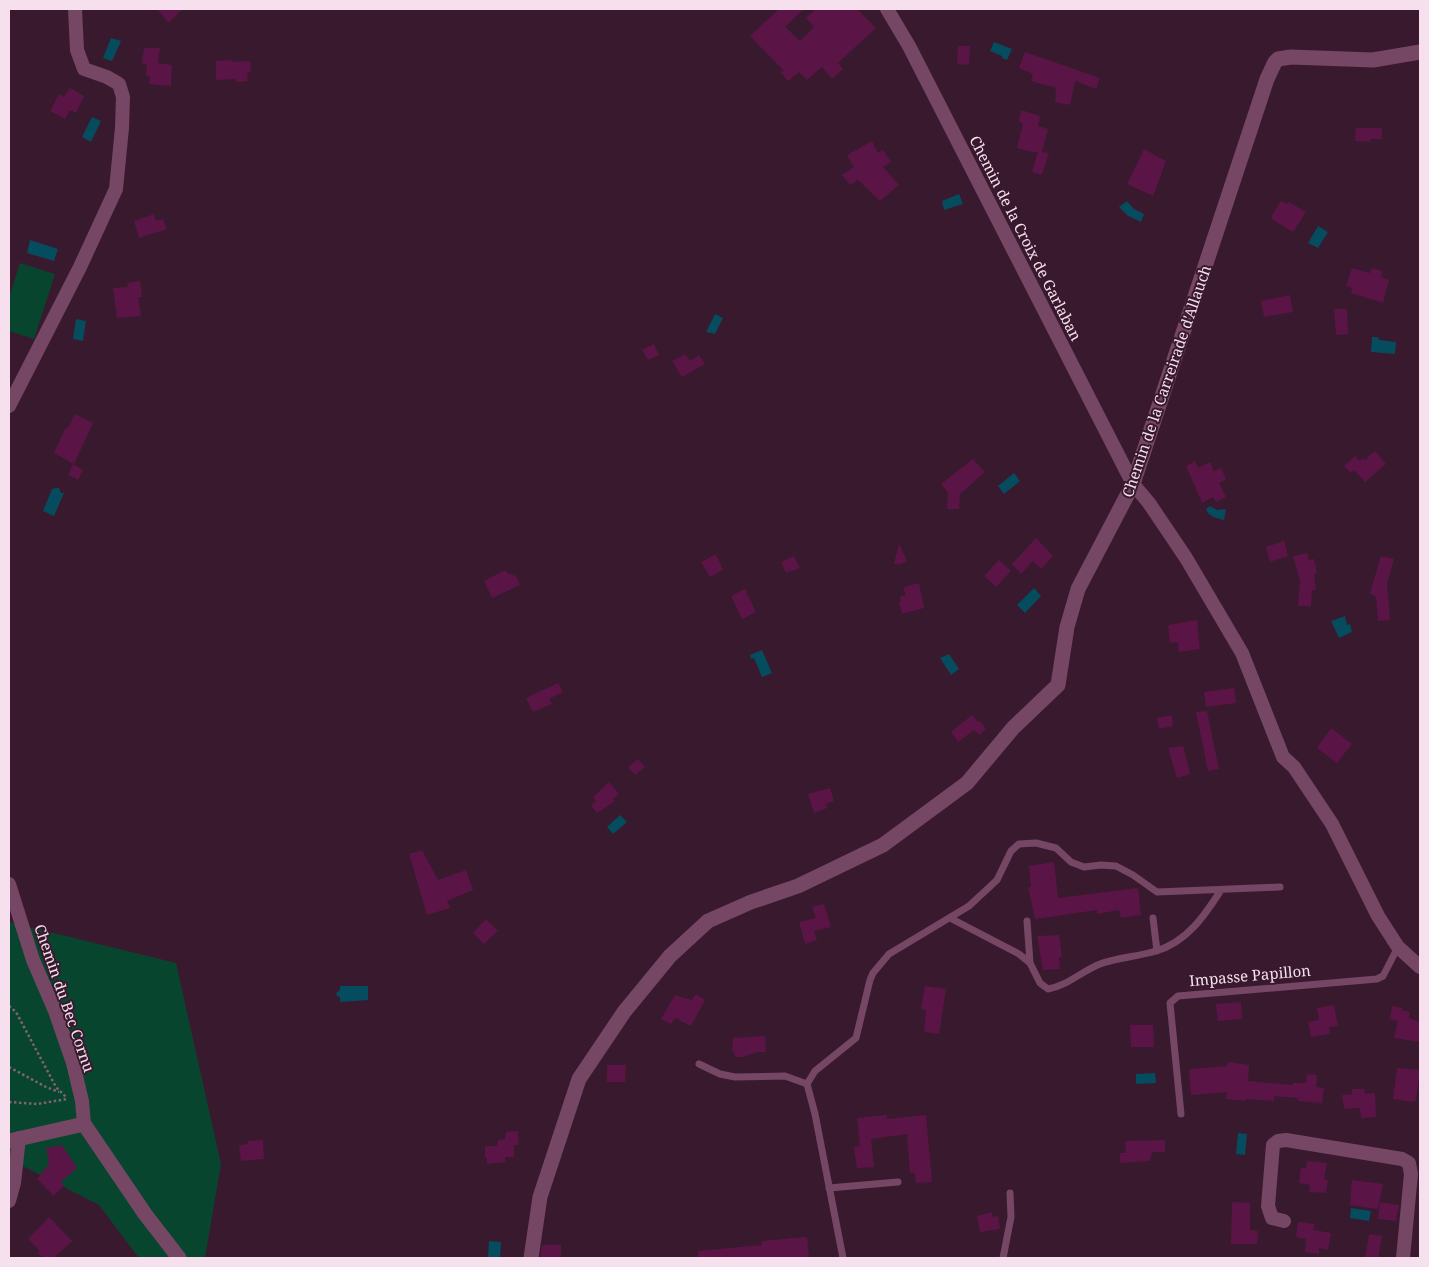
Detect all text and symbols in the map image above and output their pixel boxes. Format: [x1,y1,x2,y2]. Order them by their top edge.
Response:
street label: Chemin de la Croix de Garlaban [965,132,1087,344]
street label: Chemin de la Carreirade d'Allauch [1117,262,1215,500]
street label: Chemin du Bec Cornu [30,921,100,1075]
street label: Impasse Papillon [1188,960,1312,990]

